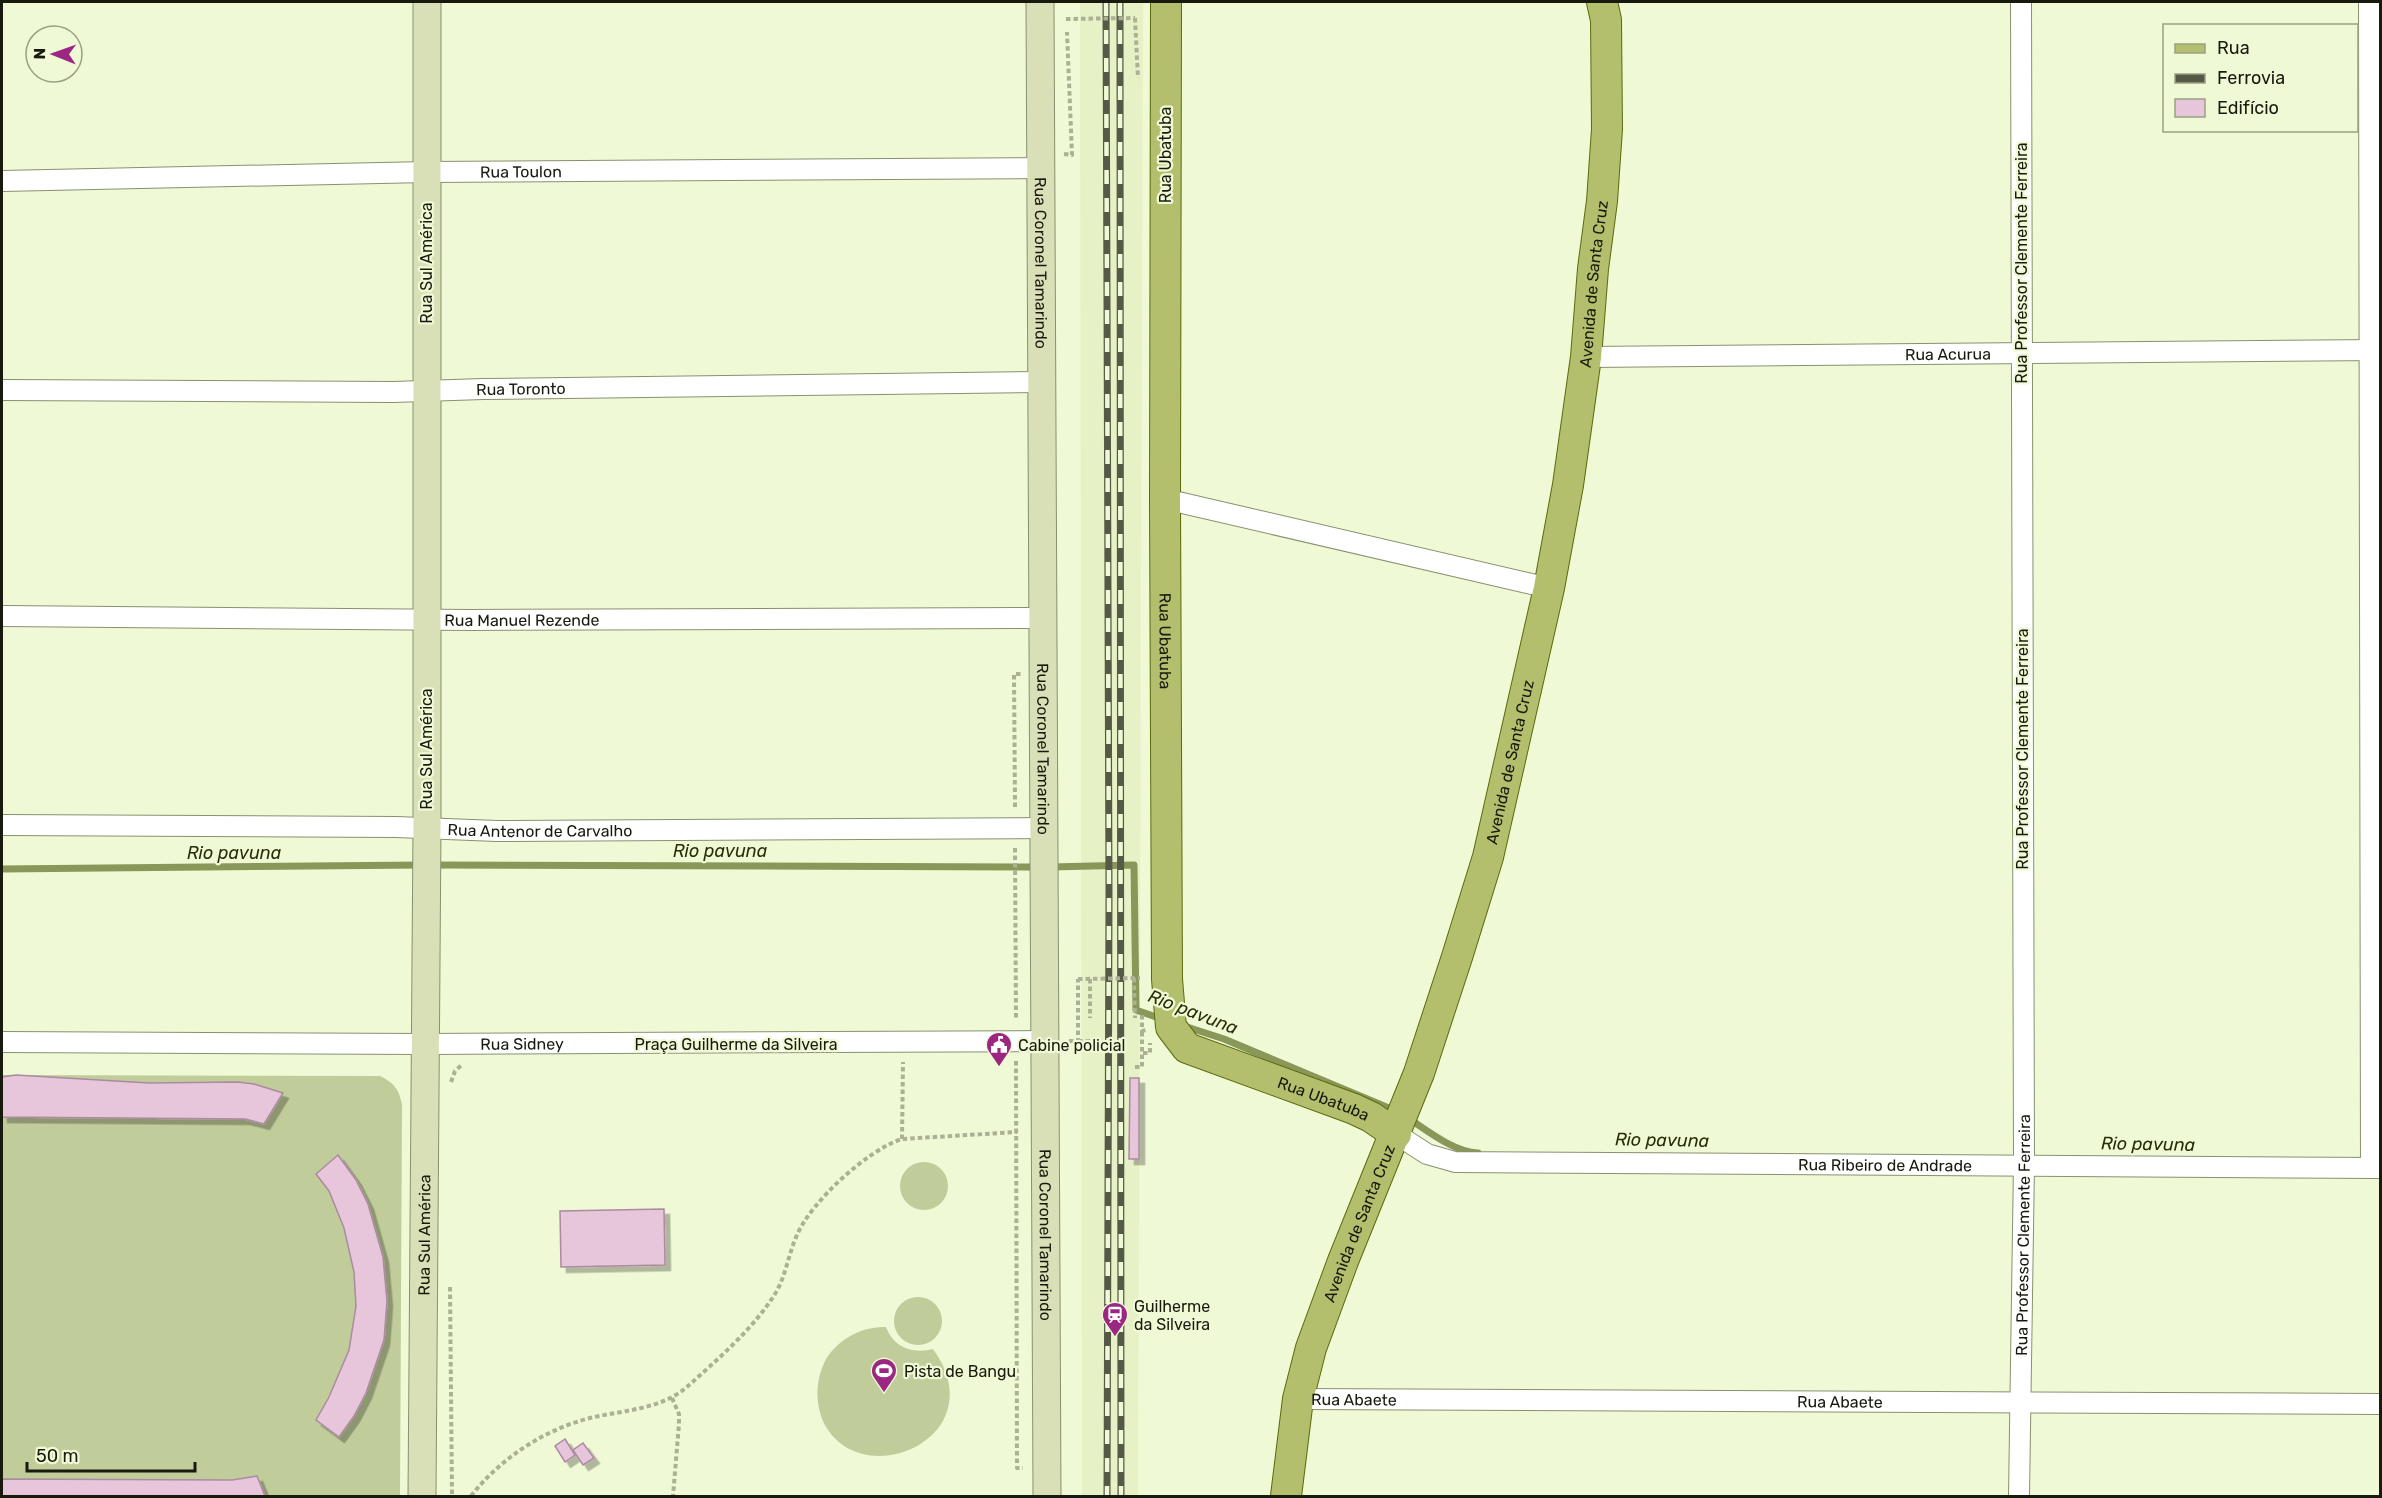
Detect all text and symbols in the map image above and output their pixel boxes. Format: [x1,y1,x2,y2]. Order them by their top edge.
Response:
north arrow [24,24,84,84]
legend [2163,24,2358,132]
text: Rua [2217,37,2250,59]
text: N [30,48,49,60]
text: Ferrovia [2217,67,2285,89]
text: Edifício [2217,97,2279,119]
street label: Rua Ubatuba [1156,107,1175,203]
street label: Rua Professor Clemente Ferreira [2012,142,2031,384]
street label: Rua Toulon [480,162,562,181]
street label: Rua Coronel Tamarindo [1031,177,1051,349]
street label: Avenida de Santa Cruz [1575,199,1612,369]
street label: Rua Sul América [417,202,436,324]
street label: Rua Acurua [1905,344,1991,364]
street label: Rua Toronto [476,378,566,399]
street label: Rua Ubatuba [1156,593,1175,689]
street label: Rua Manuel Rezende [444,610,600,630]
street label: Rua Professor Clemente Ferreira [2013,628,2032,870]
street label: Rua Coronel Tamarindo [1034,663,1053,835]
street label: Avenida de Santa Cruz [1482,678,1537,846]
street label: Rua Sul América [417,688,436,810]
street label: Rua Antenor de Carvalho [447,820,632,841]
water label: Rio pavuna [673,840,768,862]
water label: Rio pavuna [187,842,282,864]
water label: Rio pavuna [1145,985,1241,1039]
public building icon: Cabine policial [984,1030,1014,1068]
street label: Rua Sidney [480,1034,564,1053]
street label: Praça Guilherme da Silveira [635,1035,837,1054]
place label: Cabine policial [1018,1036,1125,1055]
street label: Rua Ubatuba [1275,1072,1373,1124]
street label: Rua Professor Clemente Ferreira [2012,1114,2034,1356]
water label: Rio pavuna [1615,1128,1710,1152]
water label: Rio pavuna [2101,1132,2196,1156]
street label: Avenida de Santa Cruz [1319,1142,1399,1305]
street label: Rua Coronel Tamarindo [1036,1149,1056,1321]
street label: Rua Ribeiro de Andrade [1798,1155,1972,1175]
street label: Rua Sul América [414,1174,434,1296]
place label: Guilherme da Silveira [1134,1297,1210,1334]
station icon: Guilherme da Silveira [1100,1300,1130,1338]
sports icon: Pista de Bangu [869,1356,899,1394]
place label: Pista de Bangu [904,1362,1016,1381]
street label: Rua Abaete [1311,1390,1397,1409]
street label: Rua Abaete [1797,1392,1883,1411]
scale bar [27,1435,195,1473]
text: 50 m [36,1445,79,1467]

